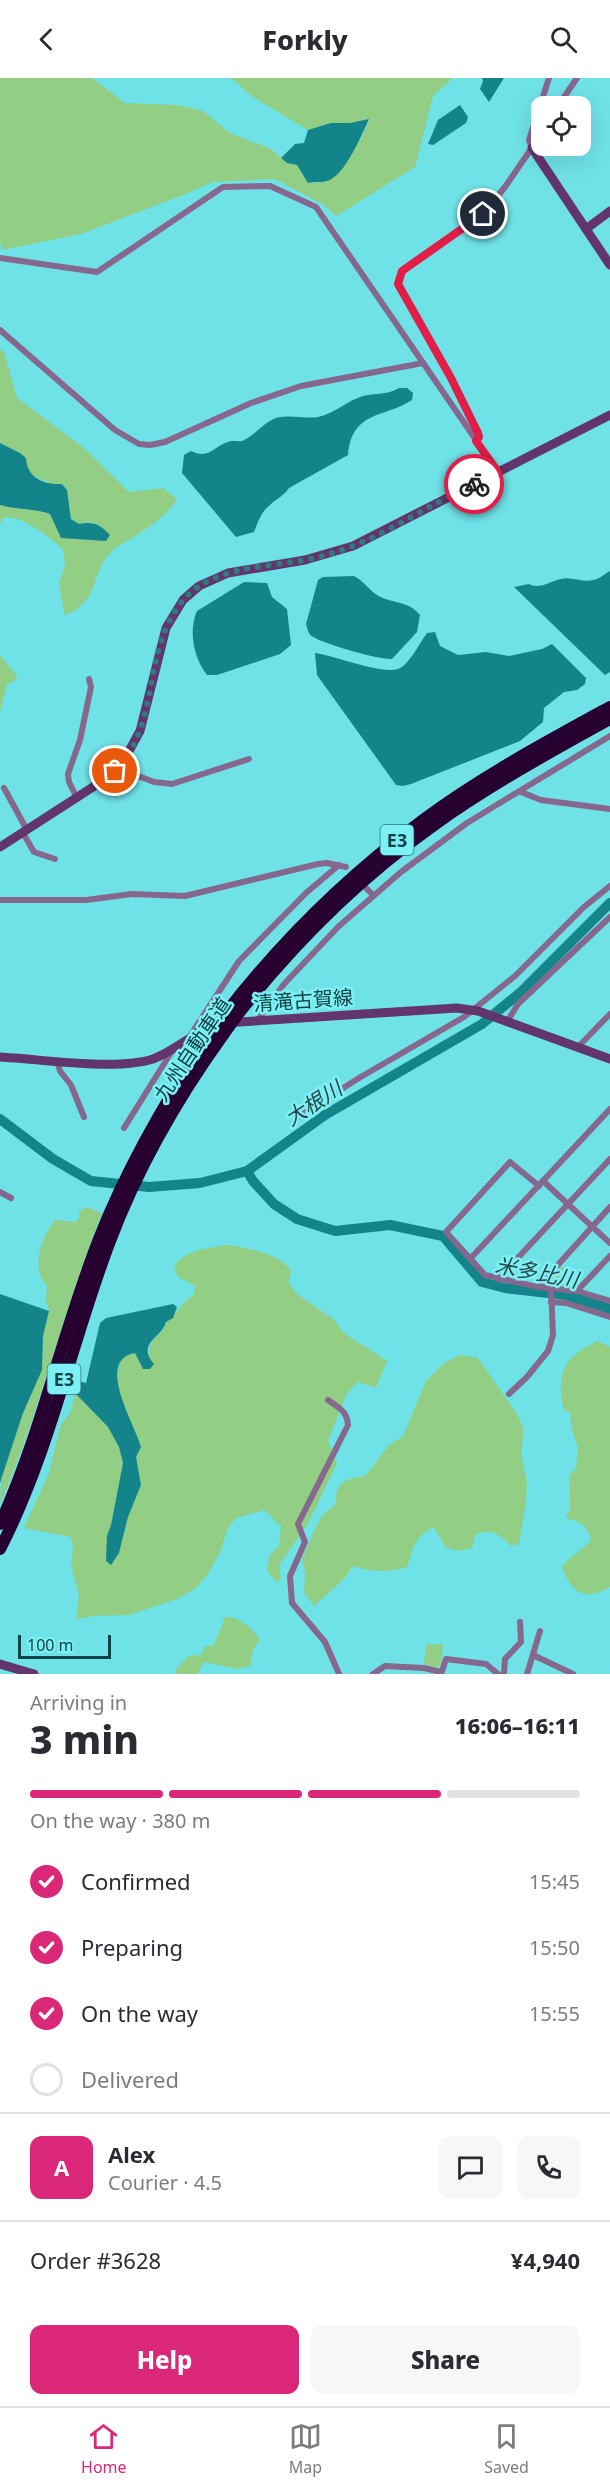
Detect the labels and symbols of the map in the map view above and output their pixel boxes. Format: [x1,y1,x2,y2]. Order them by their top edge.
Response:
pin [457,188,508,239]
courier [444,454,504,514]
pin [89,745,140,796]
road number: E3 [380,825,414,855]
street label: 清滝古賀線 [252,983,354,1017]
street label: 九州自動車道 [147,992,237,1106]
water label: 大根川 [279,1073,349,1132]
water label: 米多比川 [493,1250,583,1294]
road number: E3 [48,1364,80,1394]
scale bar [18,1632,111,1660]

